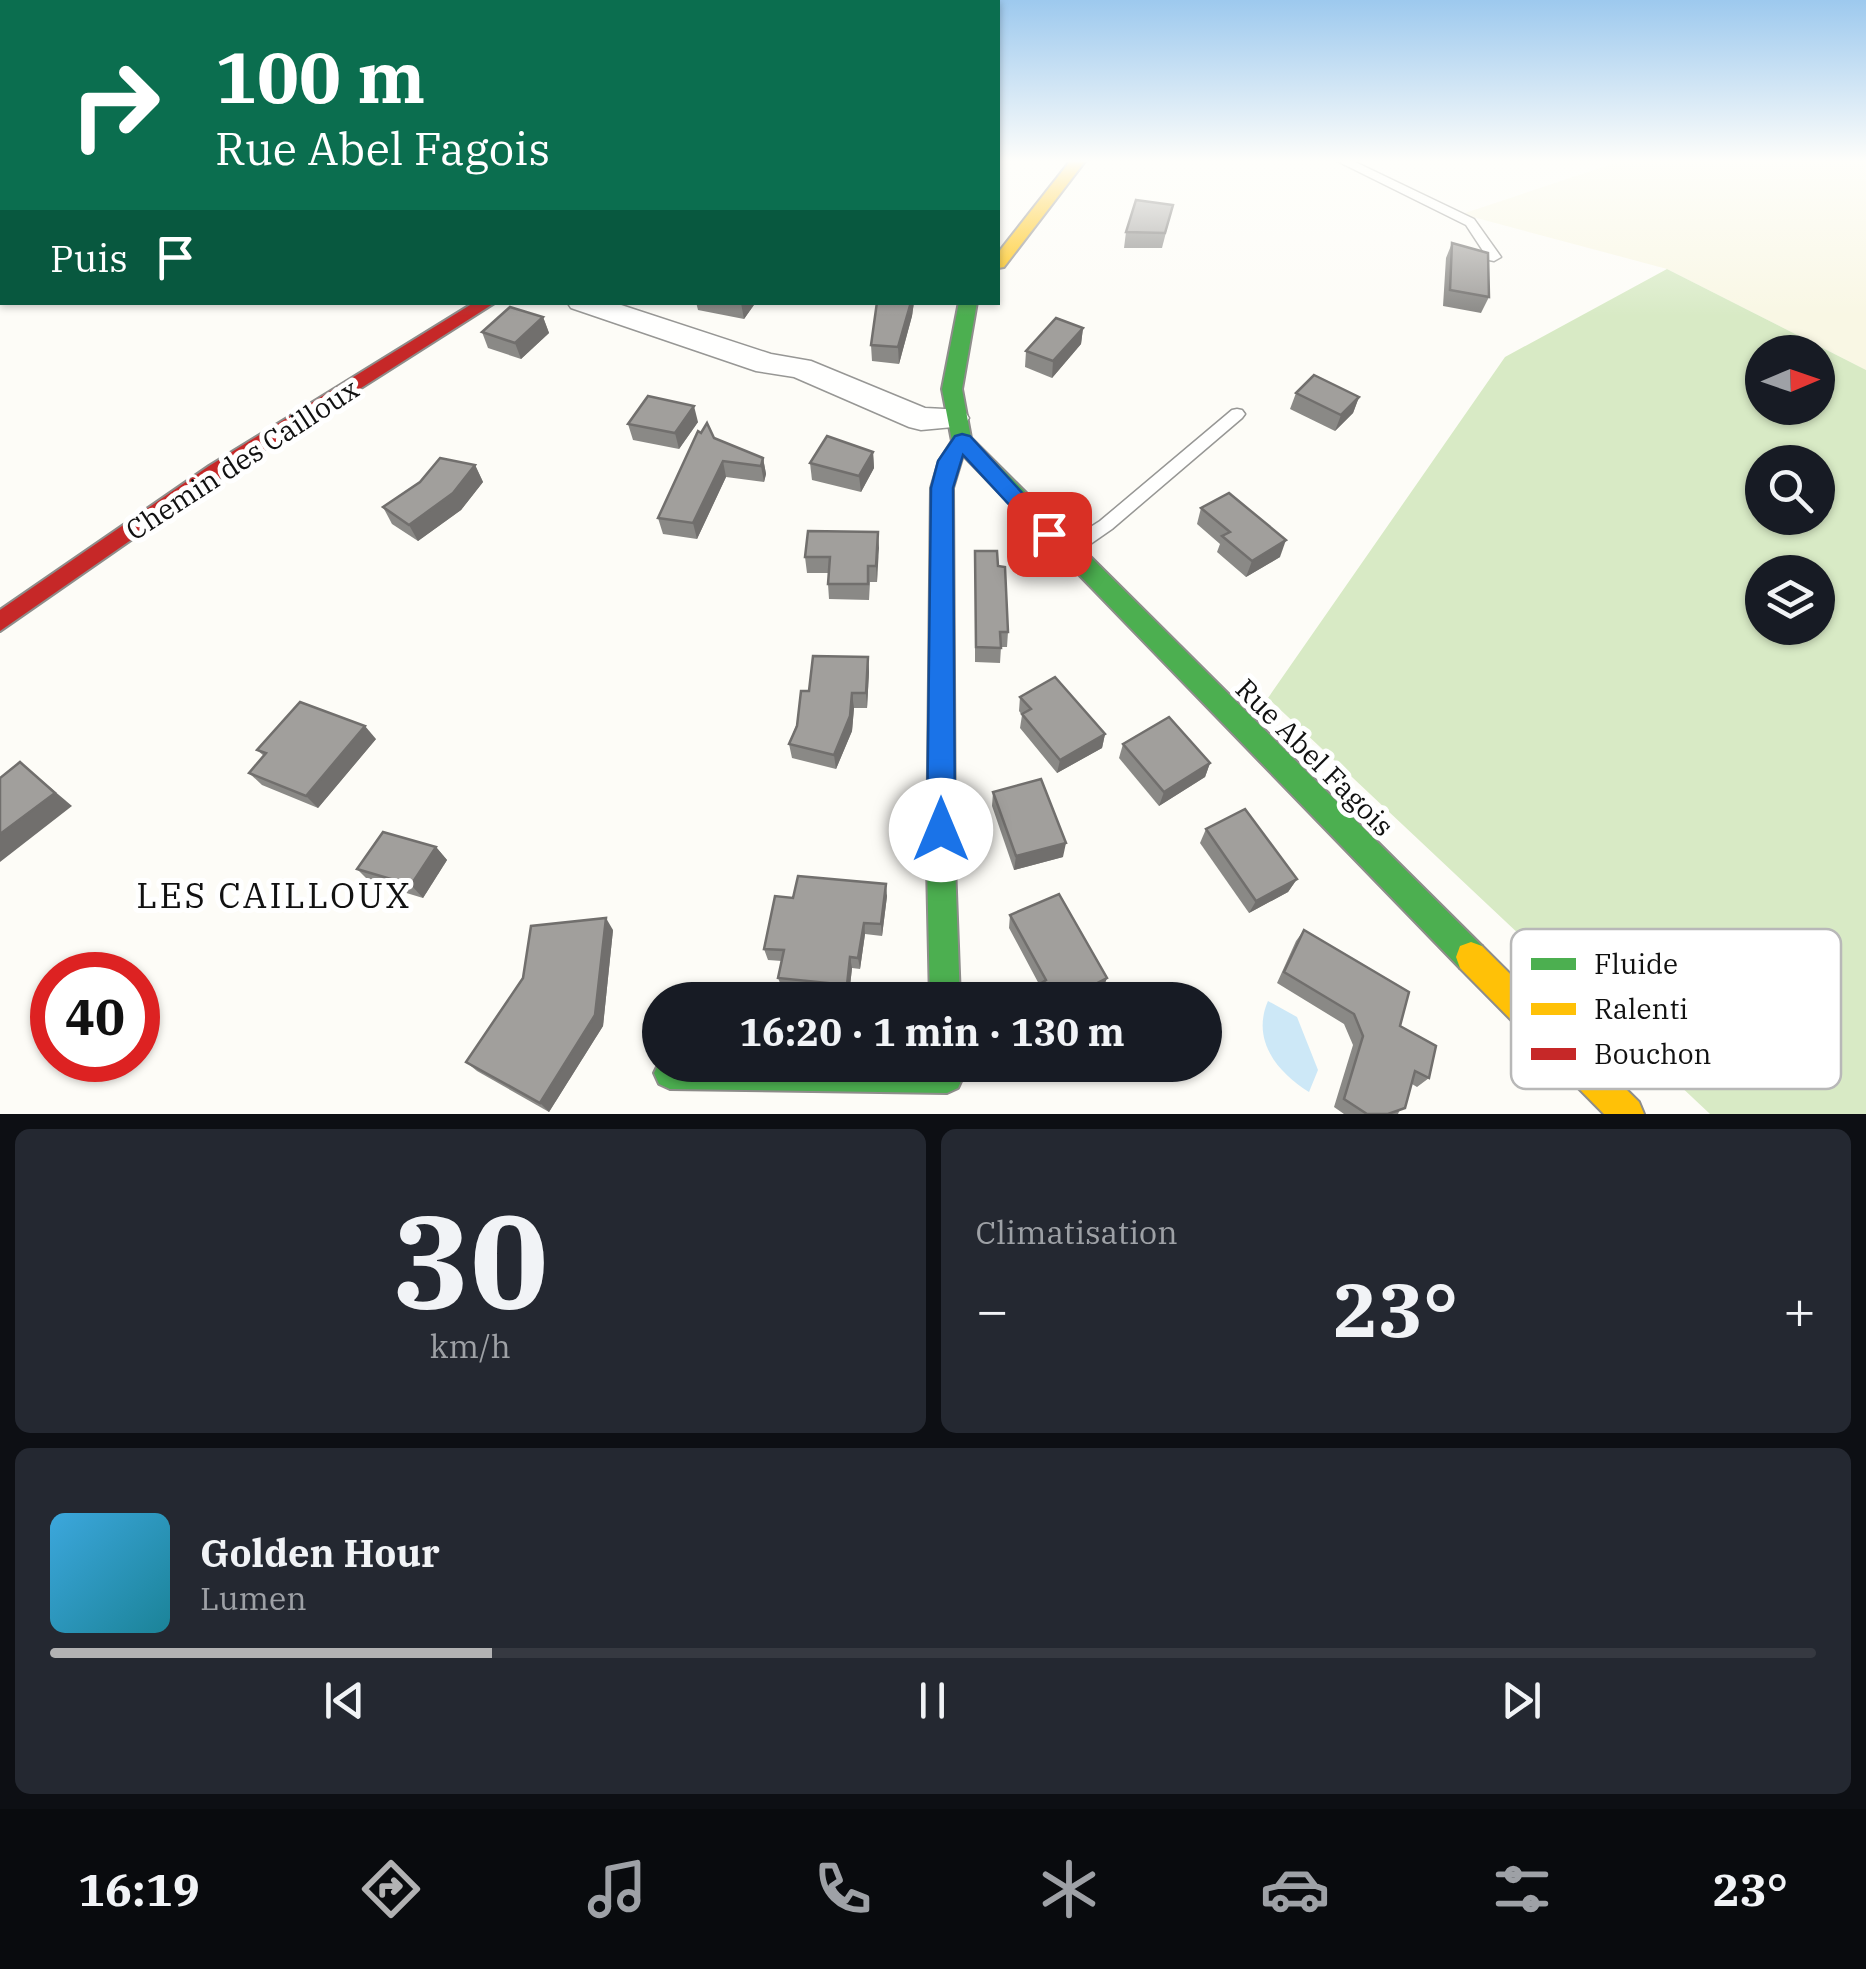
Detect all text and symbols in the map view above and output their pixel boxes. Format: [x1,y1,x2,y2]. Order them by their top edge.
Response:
text: 100 m [215,31,425,122]
icon: right [50,40,180,170]
text: Rue Abel Fagois [215,119,550,177]
icon: arrive [148,230,203,285]
text: Puis [50,233,128,282]
north arrow [1745,335,1835,425]
map controls [1745,335,1835,645]
street label: Chemin des Cailloux [119,370,365,548]
button: search [1745,445,1835,535]
pin [1007,492,1092,577]
icon: arrive [1022,507,1077,562]
button: layers [1745,555,1835,645]
street label: Rue Abel Fagois [1228,670,1402,844]
position arrow [889,778,993,882]
district label: LES CAILLOUX [136,872,412,918]
legend [1511,929,1841,1089]
text: Fluide [1594,945,1678,982]
speed limit sign: 40 [30,952,160,1082]
text: Ralenti [1594,990,1688,1027]
text: 16:20 · 1 min · 130 m [739,1007,1125,1056]
text: Bouchon [1594,1035,1712,1072]
text: 30 [392,1175,548,1344]
text: Climatisation [976,1211,1178,1253]
text: 23° [1333,1260,1458,1358]
text: − [976,1274,1009,1345]
text: + [1783,1274,1816,1345]
text: km/h [430,1325,511,1367]
text: Golden Hour [200,1528,440,1577]
text: Lumen [200,1577,307,1619]
icon: previous [317,1673,372,1728]
icon: pause [905,1673,960,1728]
icon: next [1494,1673,1549,1728]
icon: directions [356,1854,426,1924]
icon: music [582,1854,652,1924]
icon: phone [808,1854,878,1924]
icon: climate [1034,1854,1104,1924]
icon: car [1260,1854,1330,1924]
icon: filters [1487,1854,1557,1924]
text: 16:19 [78,1860,200,1918]
text: 23° [1713,1860,1788,1918]

